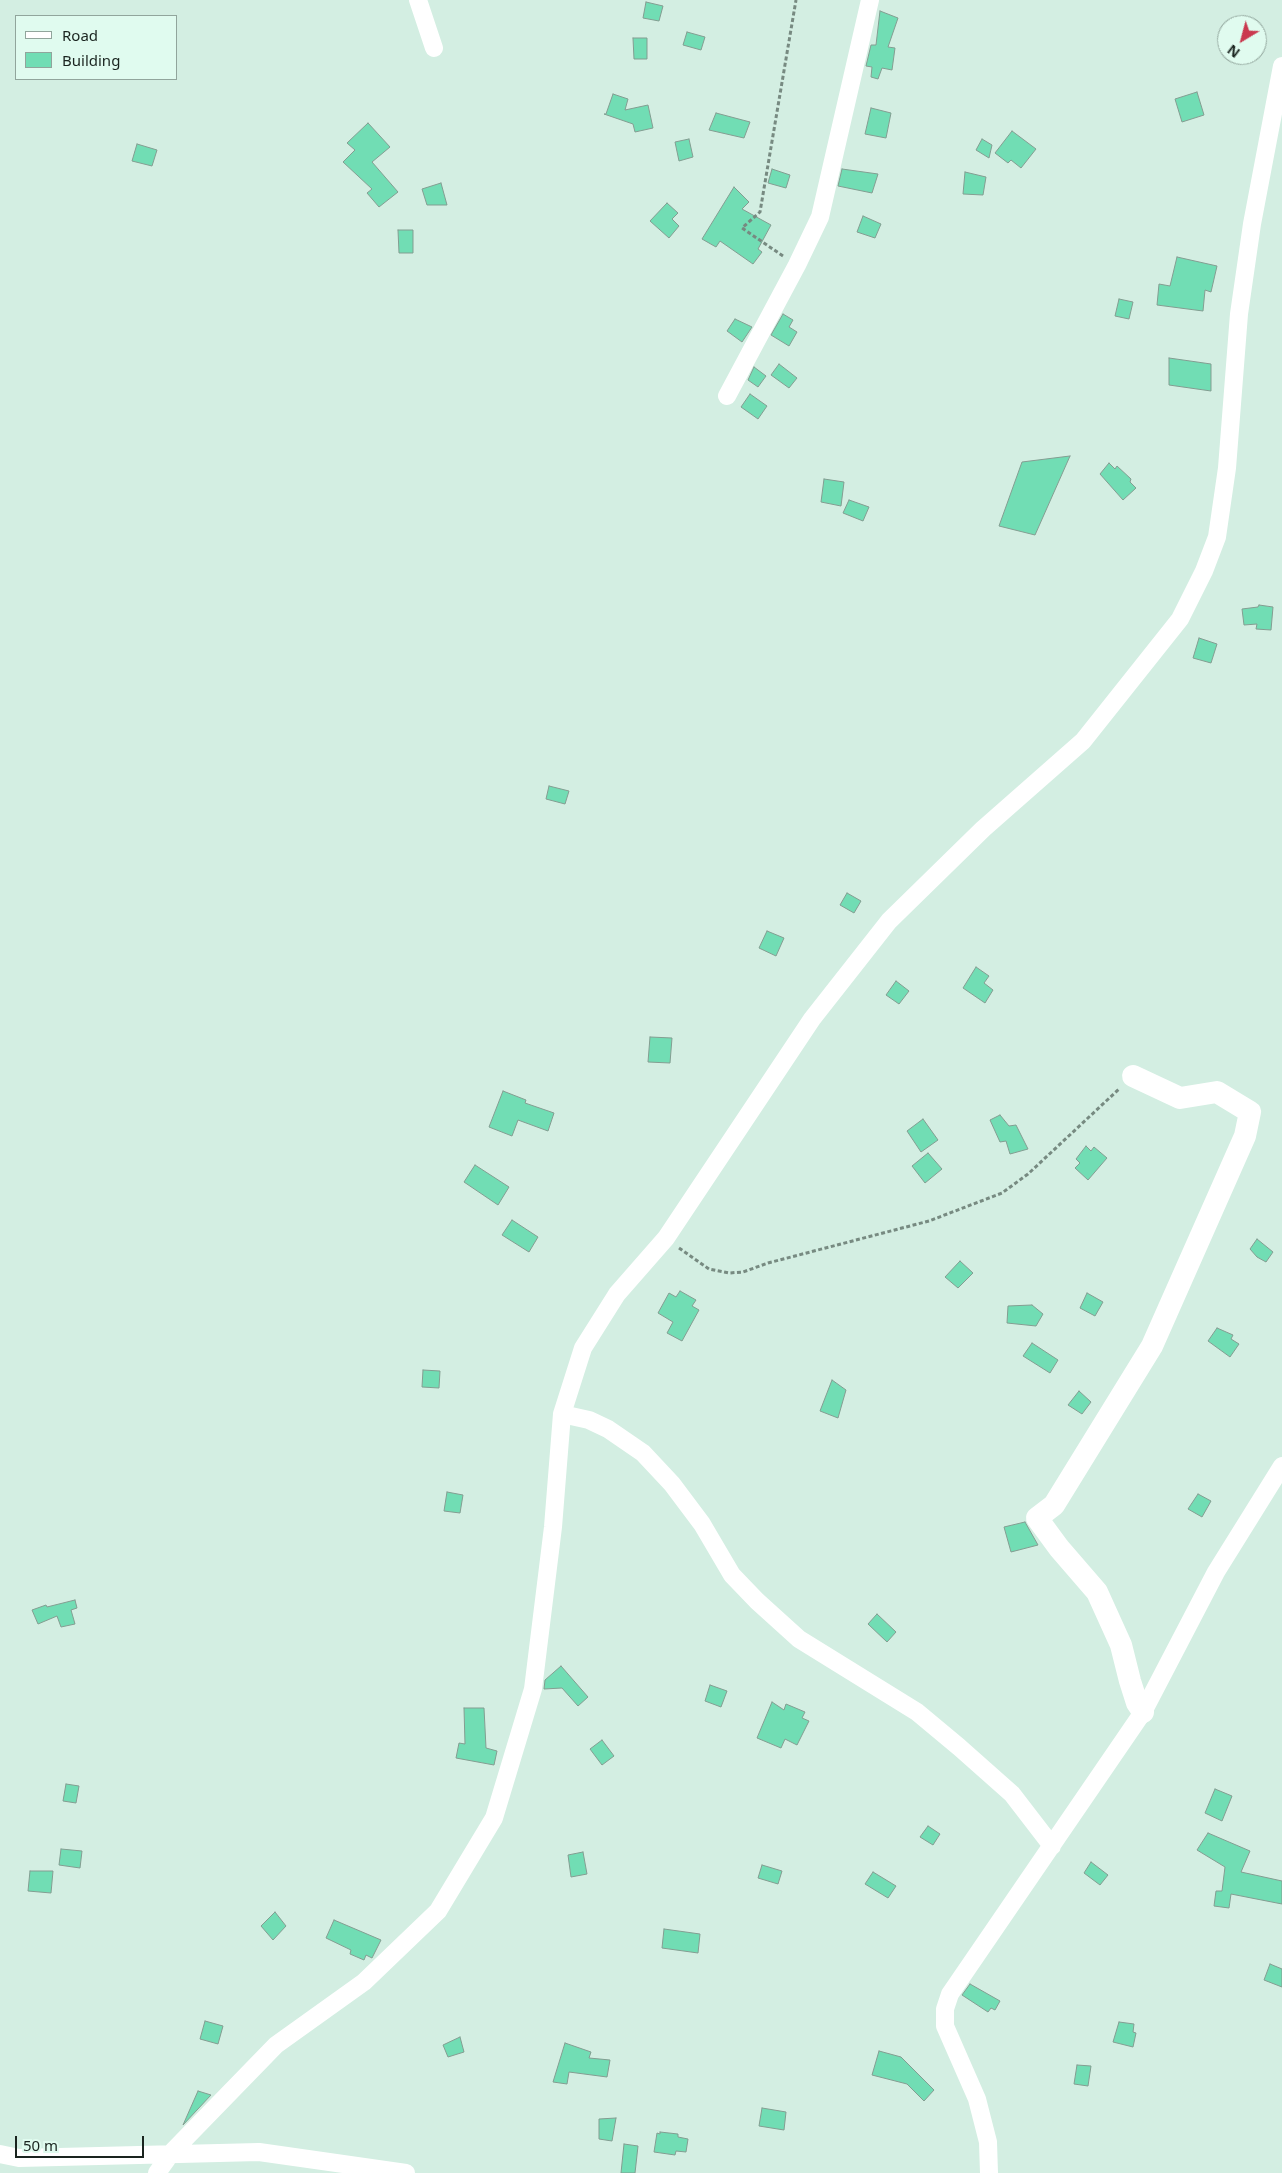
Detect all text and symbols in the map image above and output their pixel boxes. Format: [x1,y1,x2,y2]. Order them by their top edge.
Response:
legend [15,15,178,80]
north arrow [1217,15,1267,65]
text: Road [62,25,98,45]
text: N [1223,41,1244,63]
text: Building [62,50,120,70]
scale bar [18,2126,146,2158]
text: 50 m [23,2135,58,2155]

